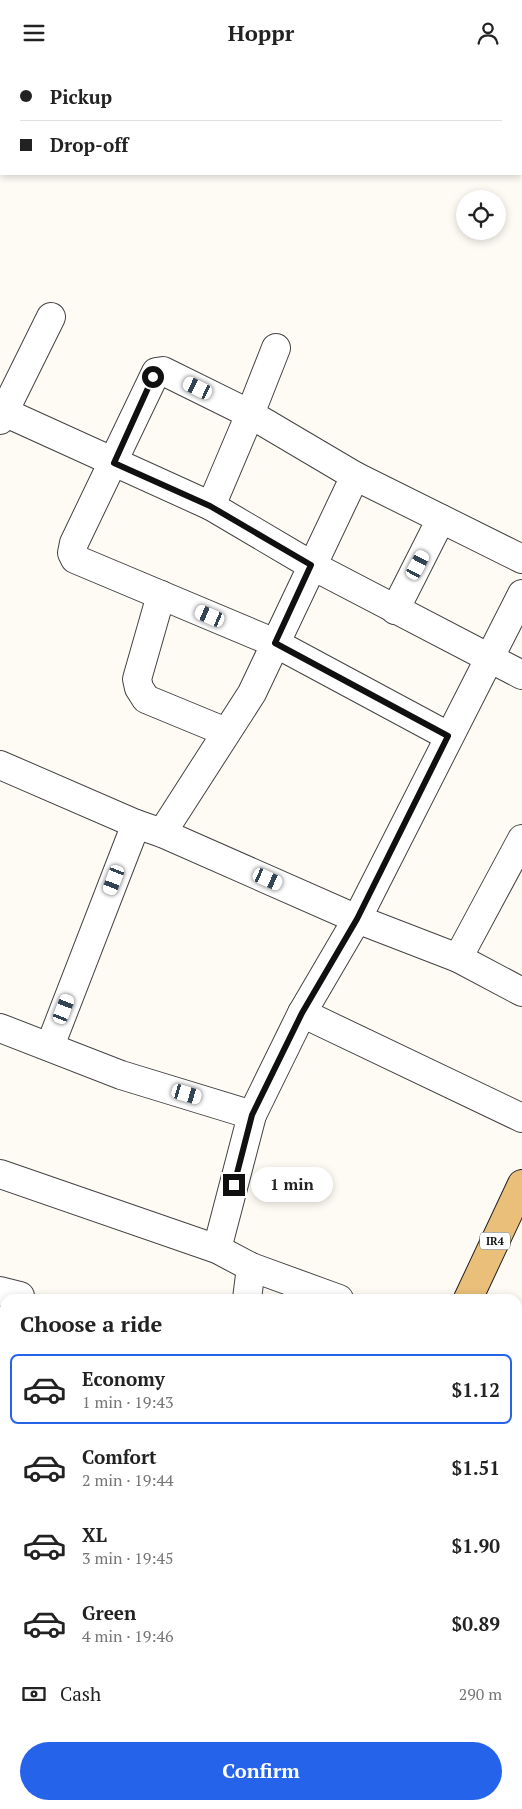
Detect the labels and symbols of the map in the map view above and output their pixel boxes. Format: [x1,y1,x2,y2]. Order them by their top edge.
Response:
route start [142,366,164,388]
car [181,375,214,401]
car [404,548,431,582]
car [193,603,226,629]
car [101,863,126,897]
car [251,866,284,892]
car [51,992,76,1026]
car [170,1083,203,1105]
callout: 1 min [252,1167,334,1203]
route end [223,1174,245,1196]
road number: IR4 [480,1233,510,1249]

